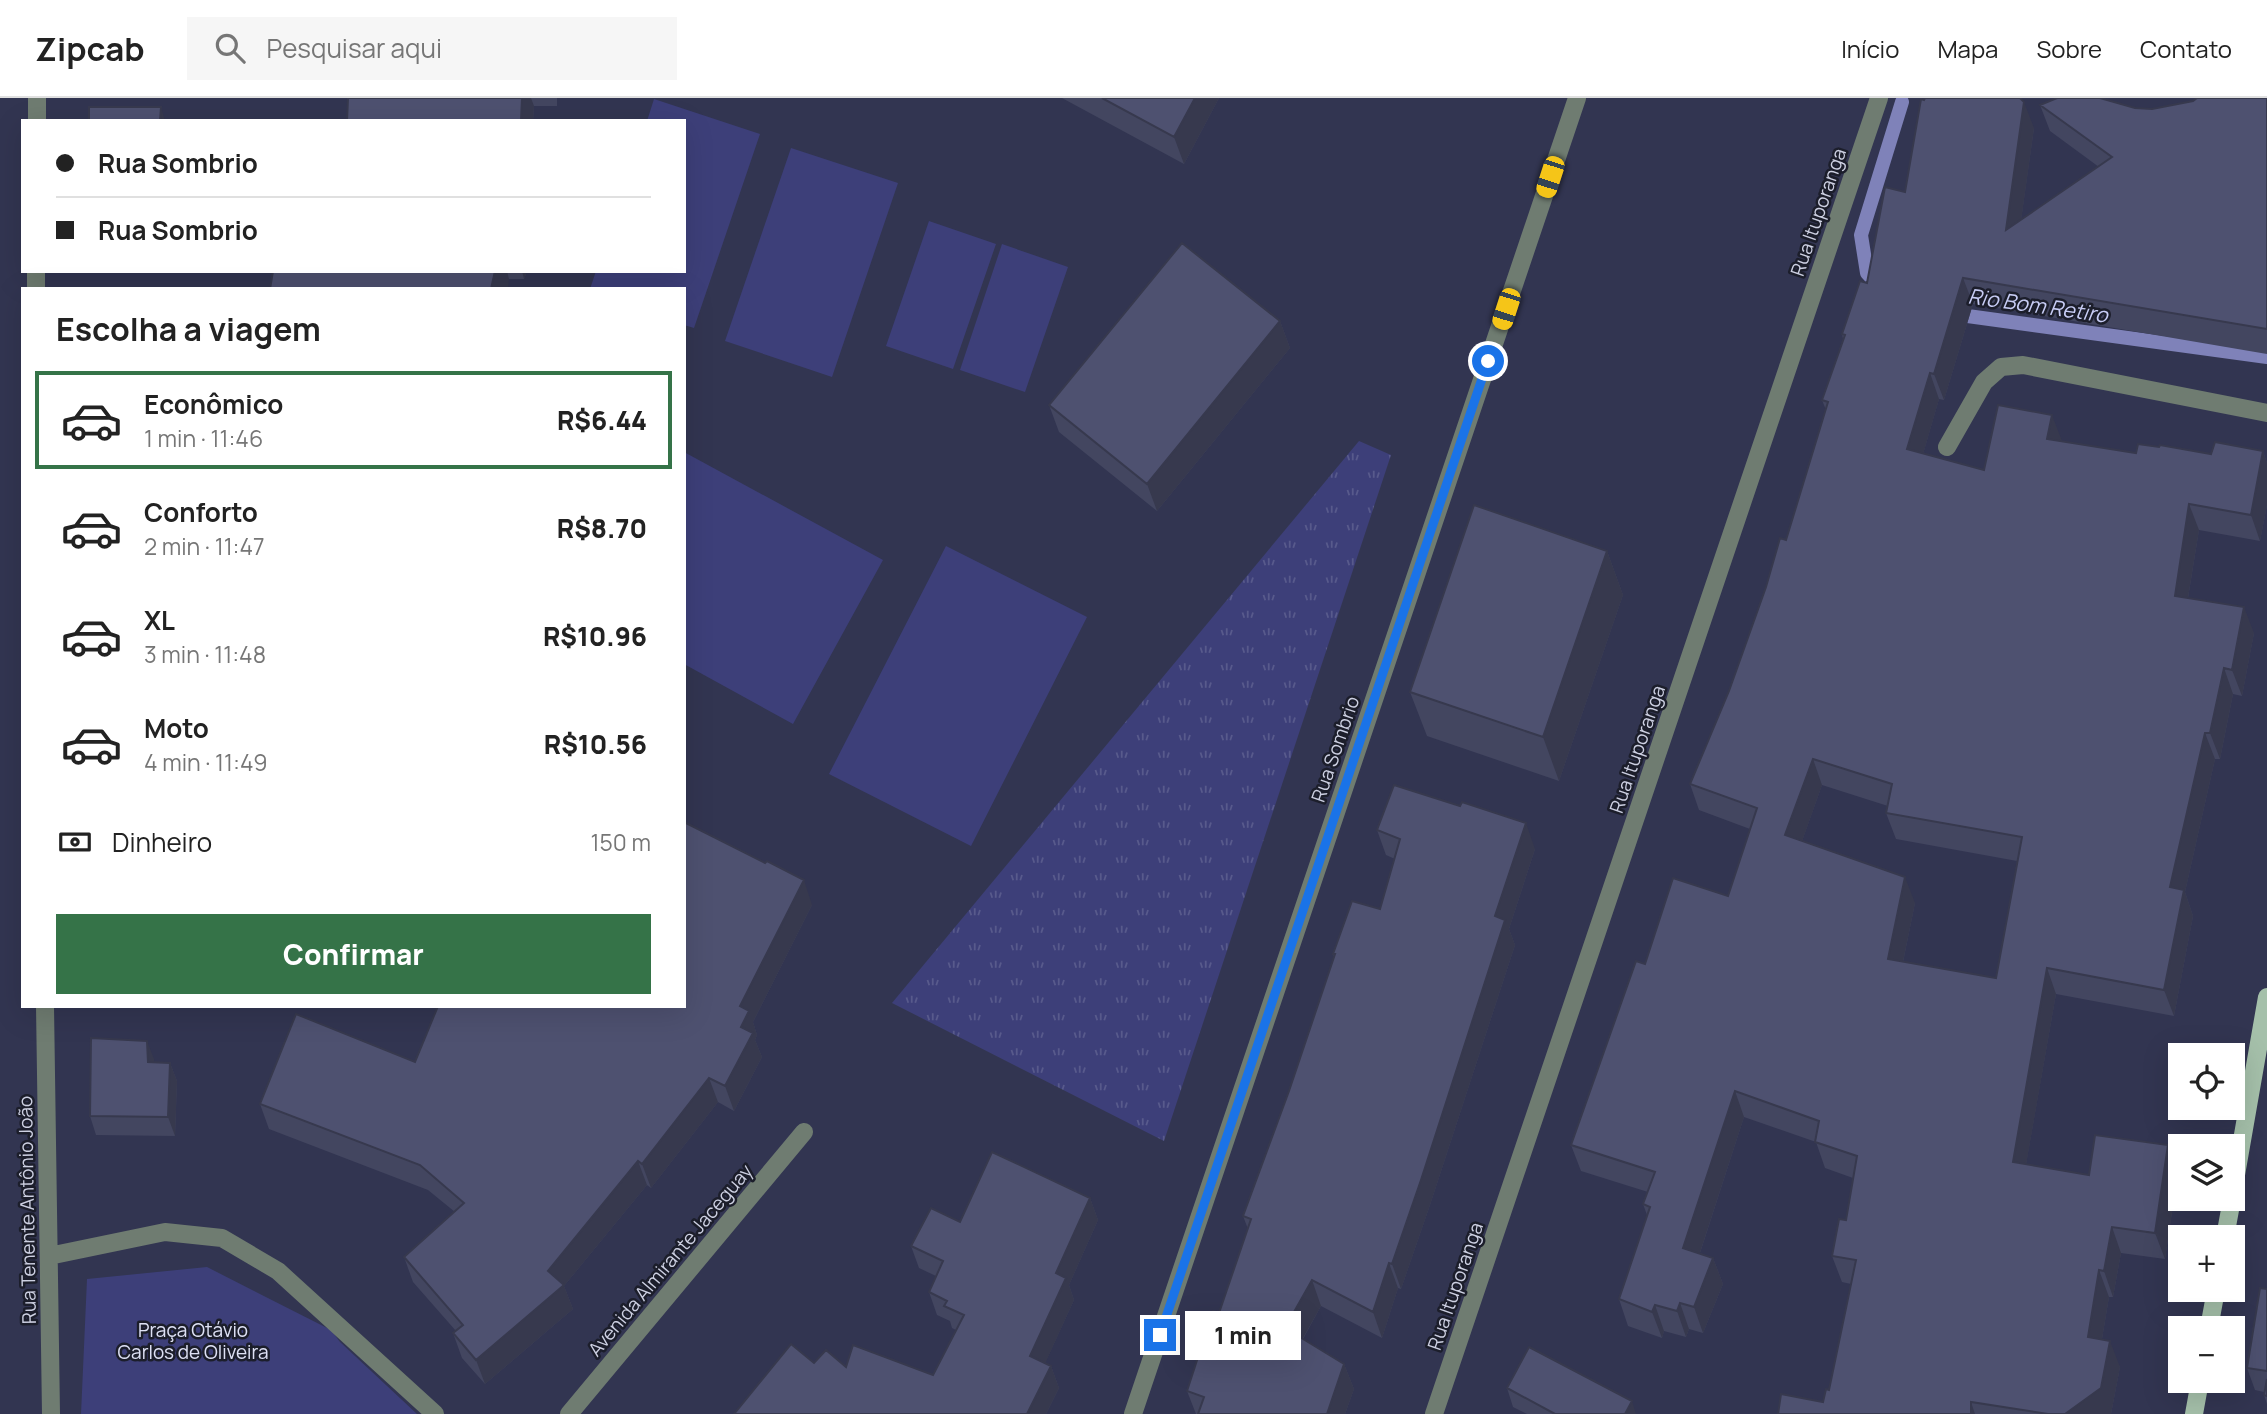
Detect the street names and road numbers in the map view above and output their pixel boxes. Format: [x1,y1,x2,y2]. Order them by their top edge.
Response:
street label: Rua Ituporanga [1784,145,1852,279]
street label: Rua Ituporanga [1603,682,1671,816]
street label: Rua Sombrio [1305,693,1365,805]
street label: Rua Tenente Antônio João [12,1096,42,1324]
street label: Avenida Almirante Jaceguay [582,1158,758,1362]
street label: Rua Ituporanga [1421,1219,1489,1353]

